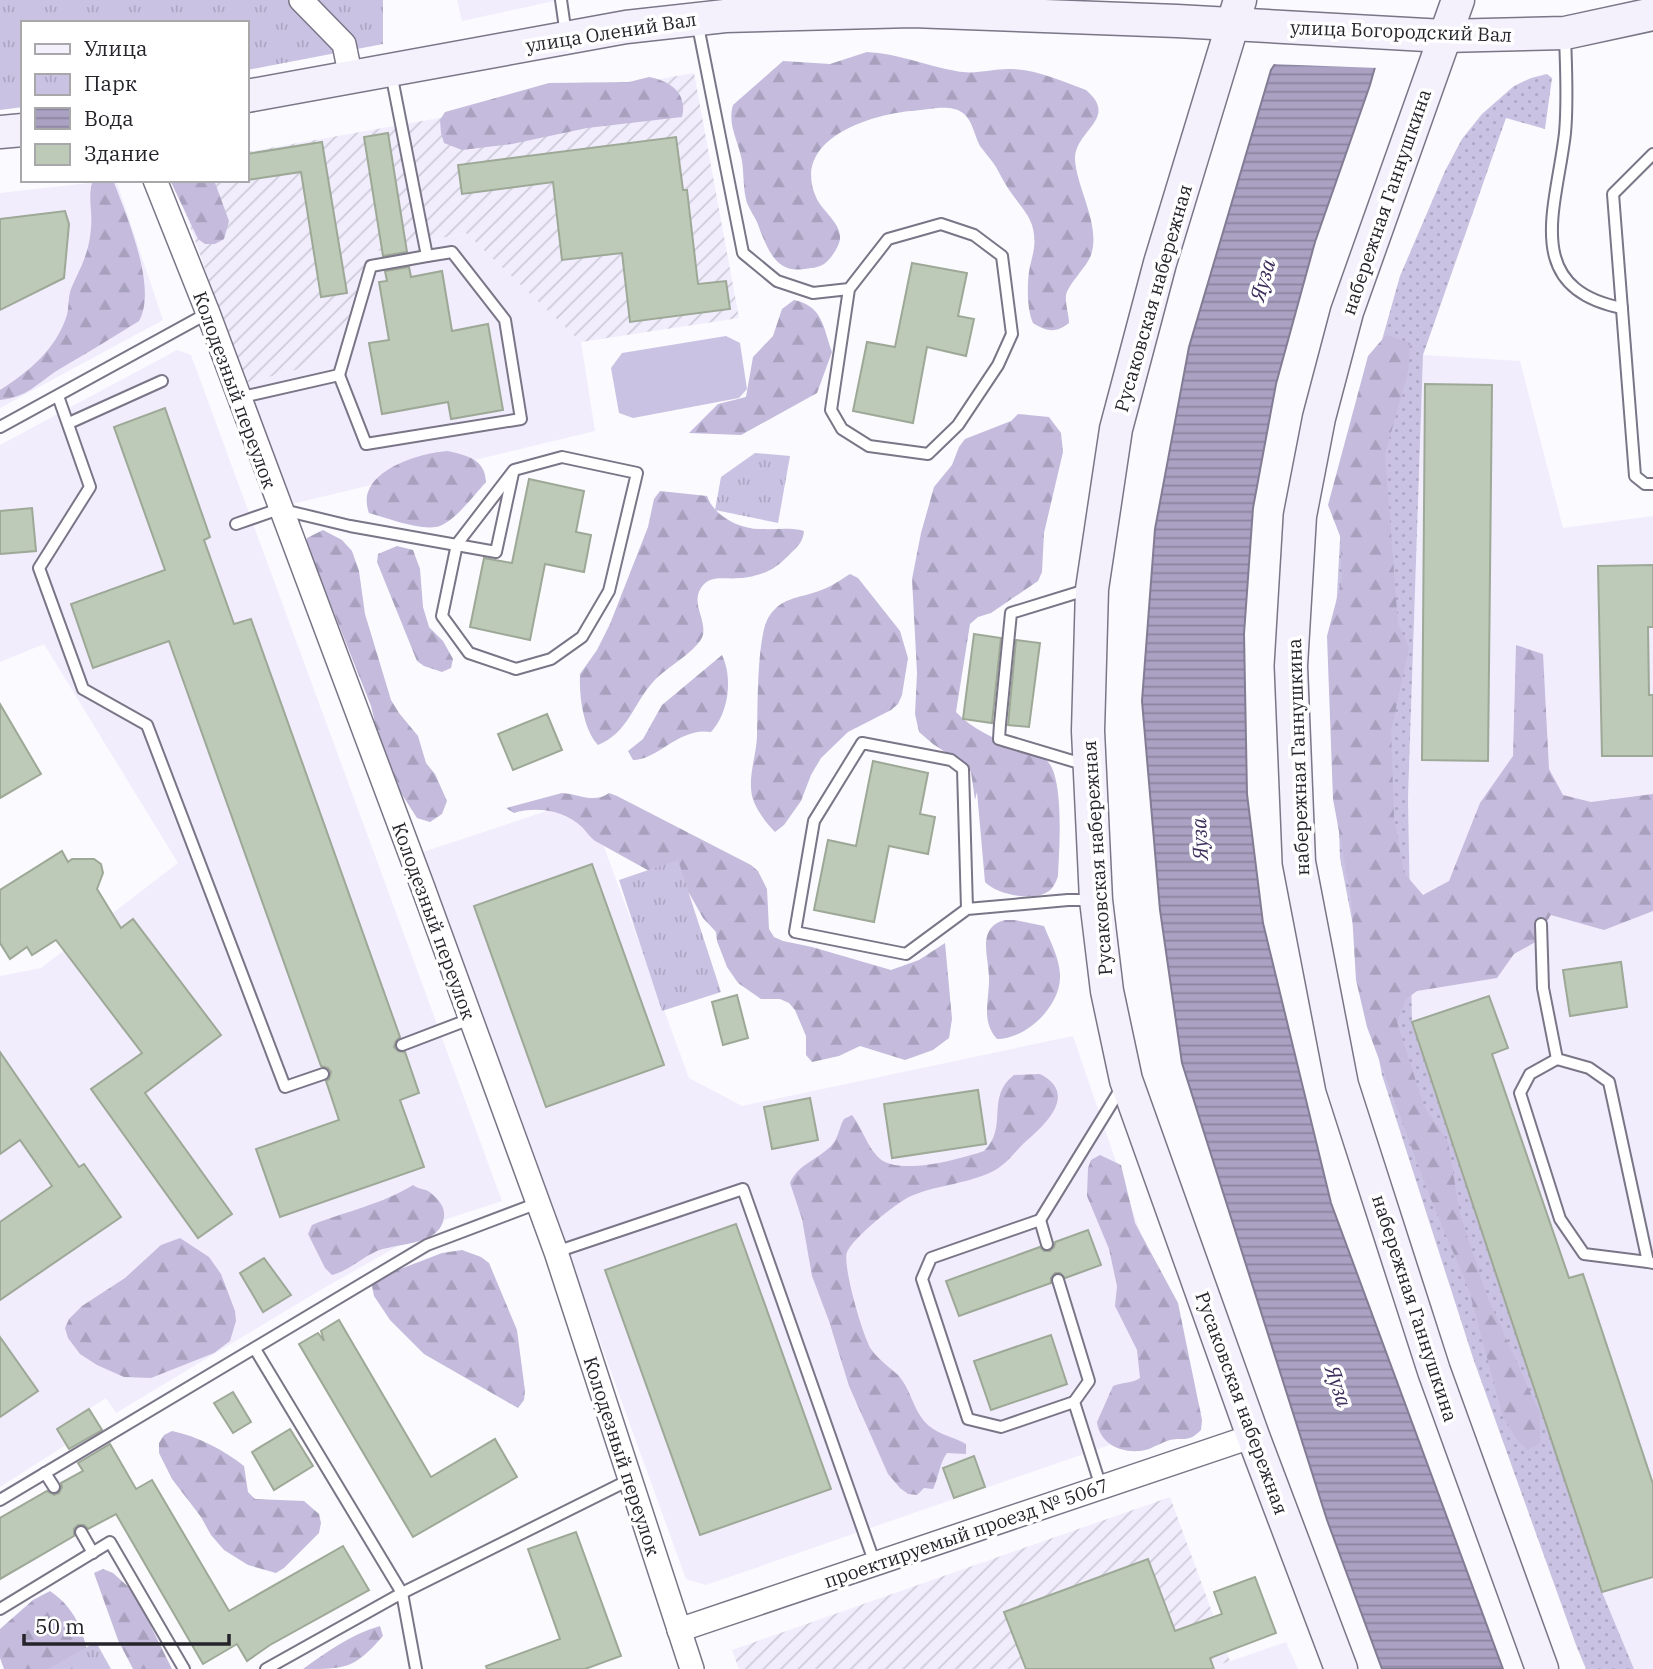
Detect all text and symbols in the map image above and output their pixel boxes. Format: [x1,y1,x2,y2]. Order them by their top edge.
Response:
street label: улица Олений Вал [524,7,698,57]
street label: улица Богородский Вал [1290,15,1512,47]
legend [21,21,248,182]
text: Улица [84,34,148,62]
text: Парк [84,69,137,97]
street label: набережная Ганнушкина [1336,86,1436,318]
text: Вода [84,104,134,132]
text: Здание [84,139,159,167]
street label: Русаковская набережная [1109,181,1197,415]
water label: Яуза [1242,255,1281,306]
street label: Колодезный переулок [188,288,282,492]
street label: набережная Ганнушкина [1282,638,1314,876]
street label: Русаковская набережная [1077,740,1117,976]
water label: Яуза [1184,817,1214,863]
street label: Колодезный переулок [387,819,481,1023]
street label: набережная Ганнушкина [1367,1191,1463,1425]
street label: Русаковская набережная [1190,1288,1294,1518]
street label: Колодезный переулок [578,1353,666,1559]
water label: Яуза [1318,1359,1359,1411]
street label: проектируемый проезд № 5067 [821,1473,1111,1593]
scale bar [24,1602,229,1646]
text: 50 m [35,1612,85,1640]

